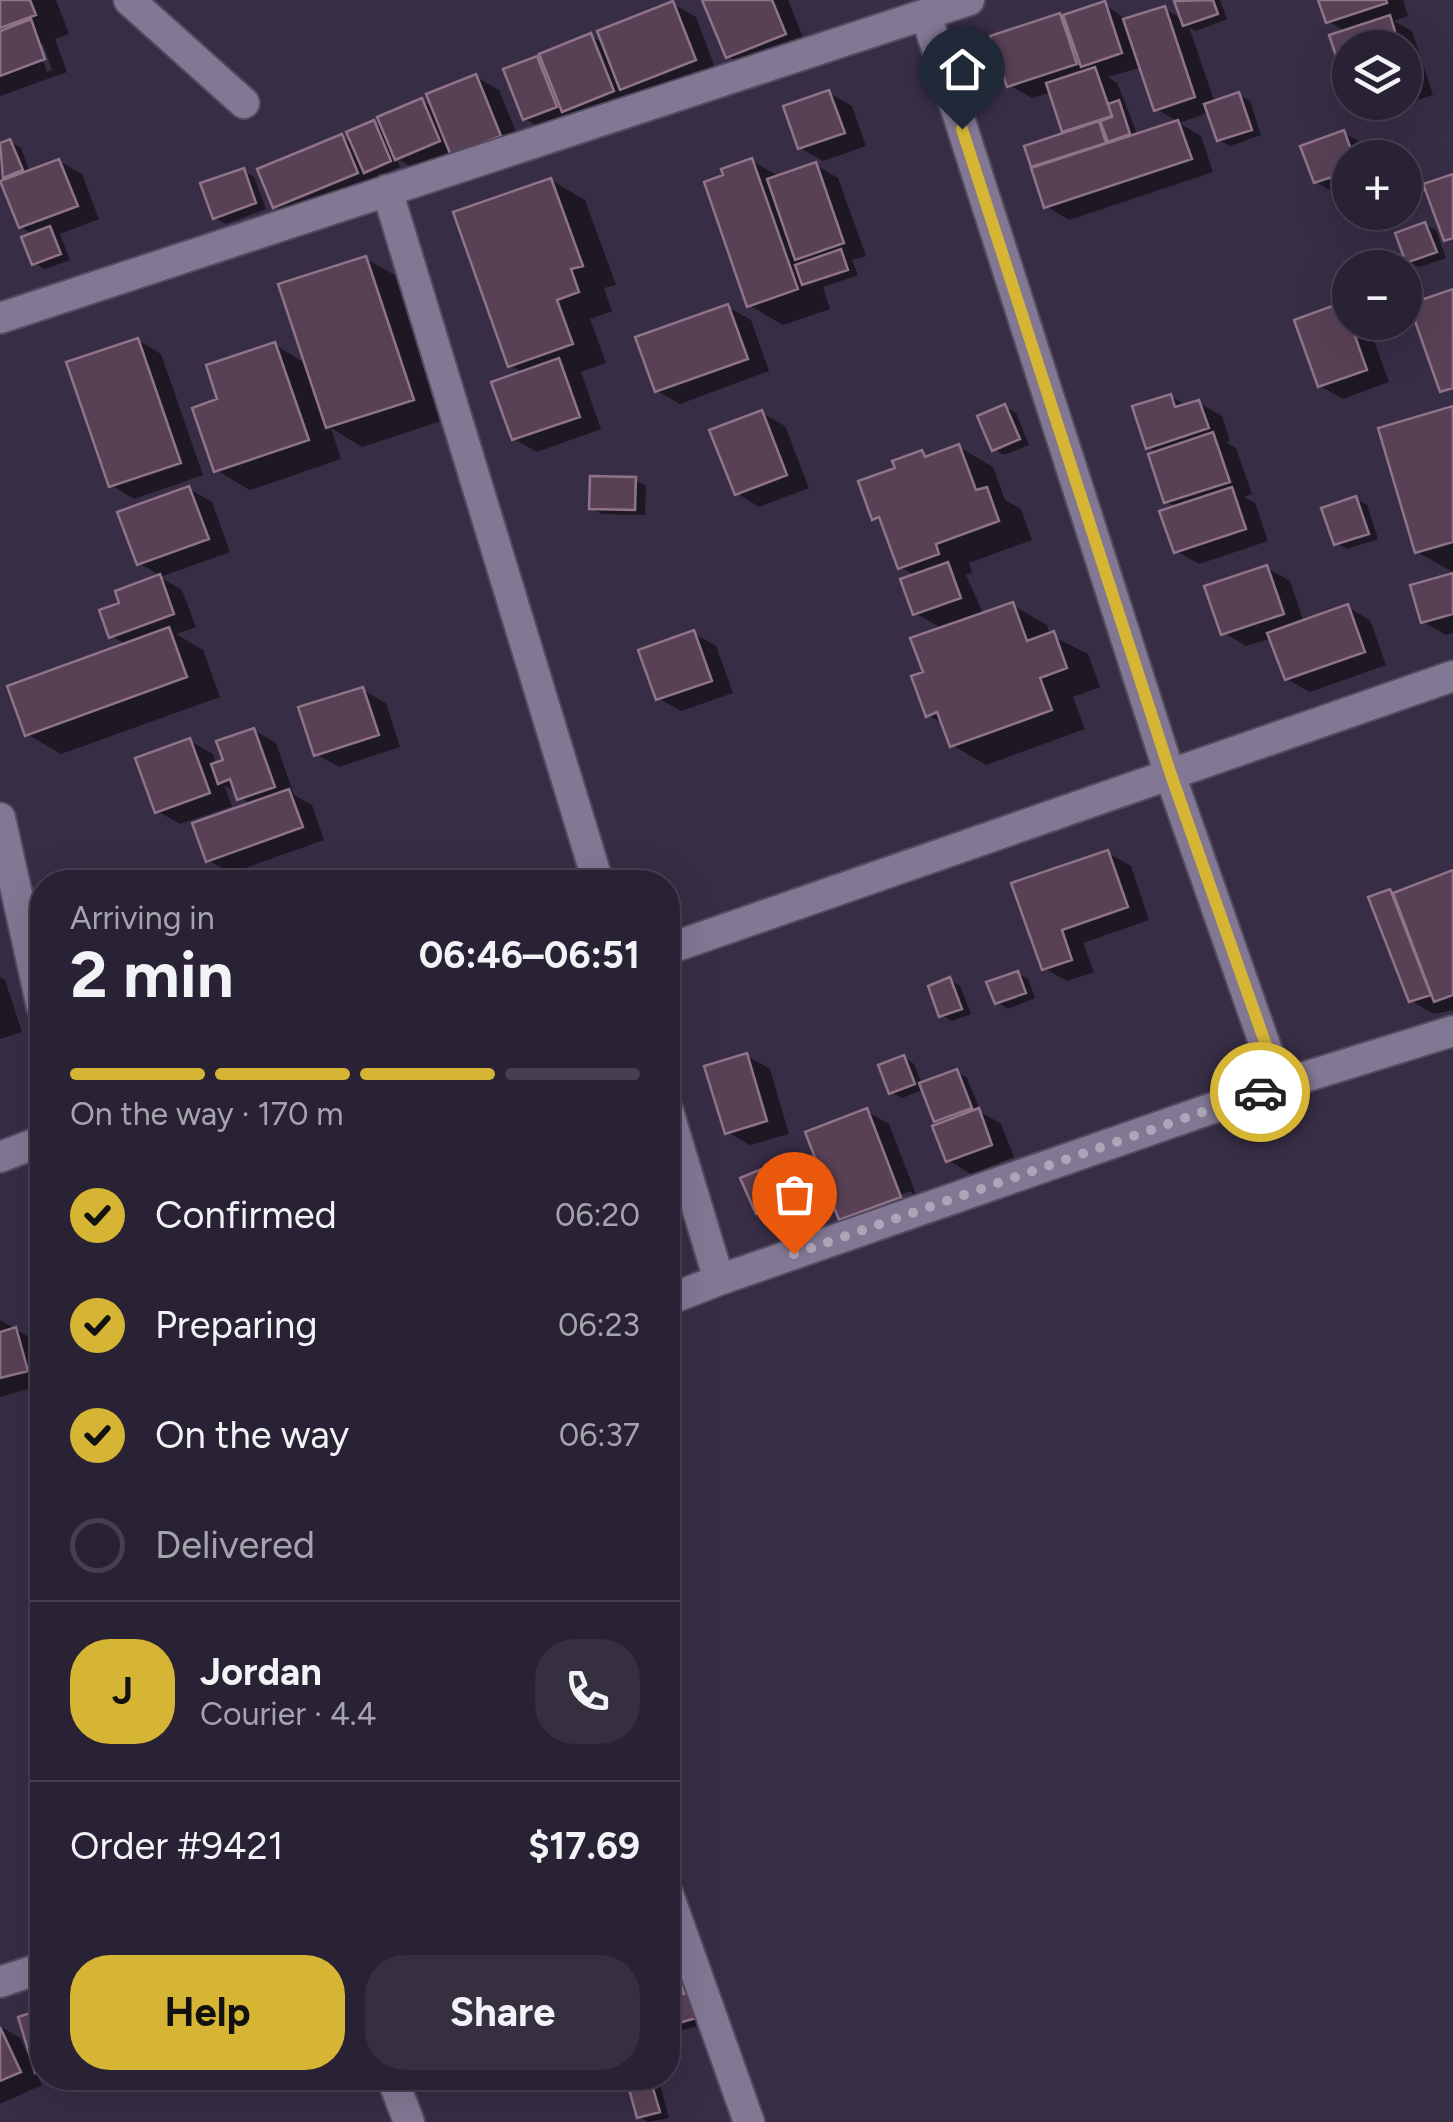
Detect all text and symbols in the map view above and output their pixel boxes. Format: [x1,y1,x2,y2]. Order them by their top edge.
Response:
pin [920,27,1005,130]
map controls [1332,30,1422,340]
button: layers [1332,30,1422,120]
icon: home [935,42,990,97]
button: + [1332,140,1422,230]
button: − [1332,250,1422,340]
text: Arriving in [70,899,215,937]
text: 06:46–06:51 [419,932,640,978]
text: 2 min [70,935,234,1013]
courier [1210,1042,1310,1142]
icon: car [1233,1065,1288,1120]
text: On the way · 170 m [70,1095,344,1133]
pin [752,1152,837,1255]
icon: bag [767,1167,822,1222]
icon: check [70,1188,125,1243]
text: Confirmed [155,1192,337,1238]
text: 06:20 [555,1196,640,1234]
icon: check [70,1298,125,1353]
text: Preparing [155,1302,317,1348]
text: 06:23 [558,1306,640,1344]
icon: check [70,1408,125,1463]
text: On the way [155,1412,349,1458]
text: 06:37 [559,1416,640,1454]
text: Delivered [155,1522,315,1568]
button: phone [535,1639,640,1744]
text: Jordan [200,1649,322,1695]
text: J [112,1668,133,1714]
text: Courier · 4.4 [200,1695,376,1733]
text: Order #9421 [70,1823,284,1869]
text: $17.69 [528,1823,640,1869]
button: Help [70,1955,345,2070]
button: Share [365,1955,640,2070]

